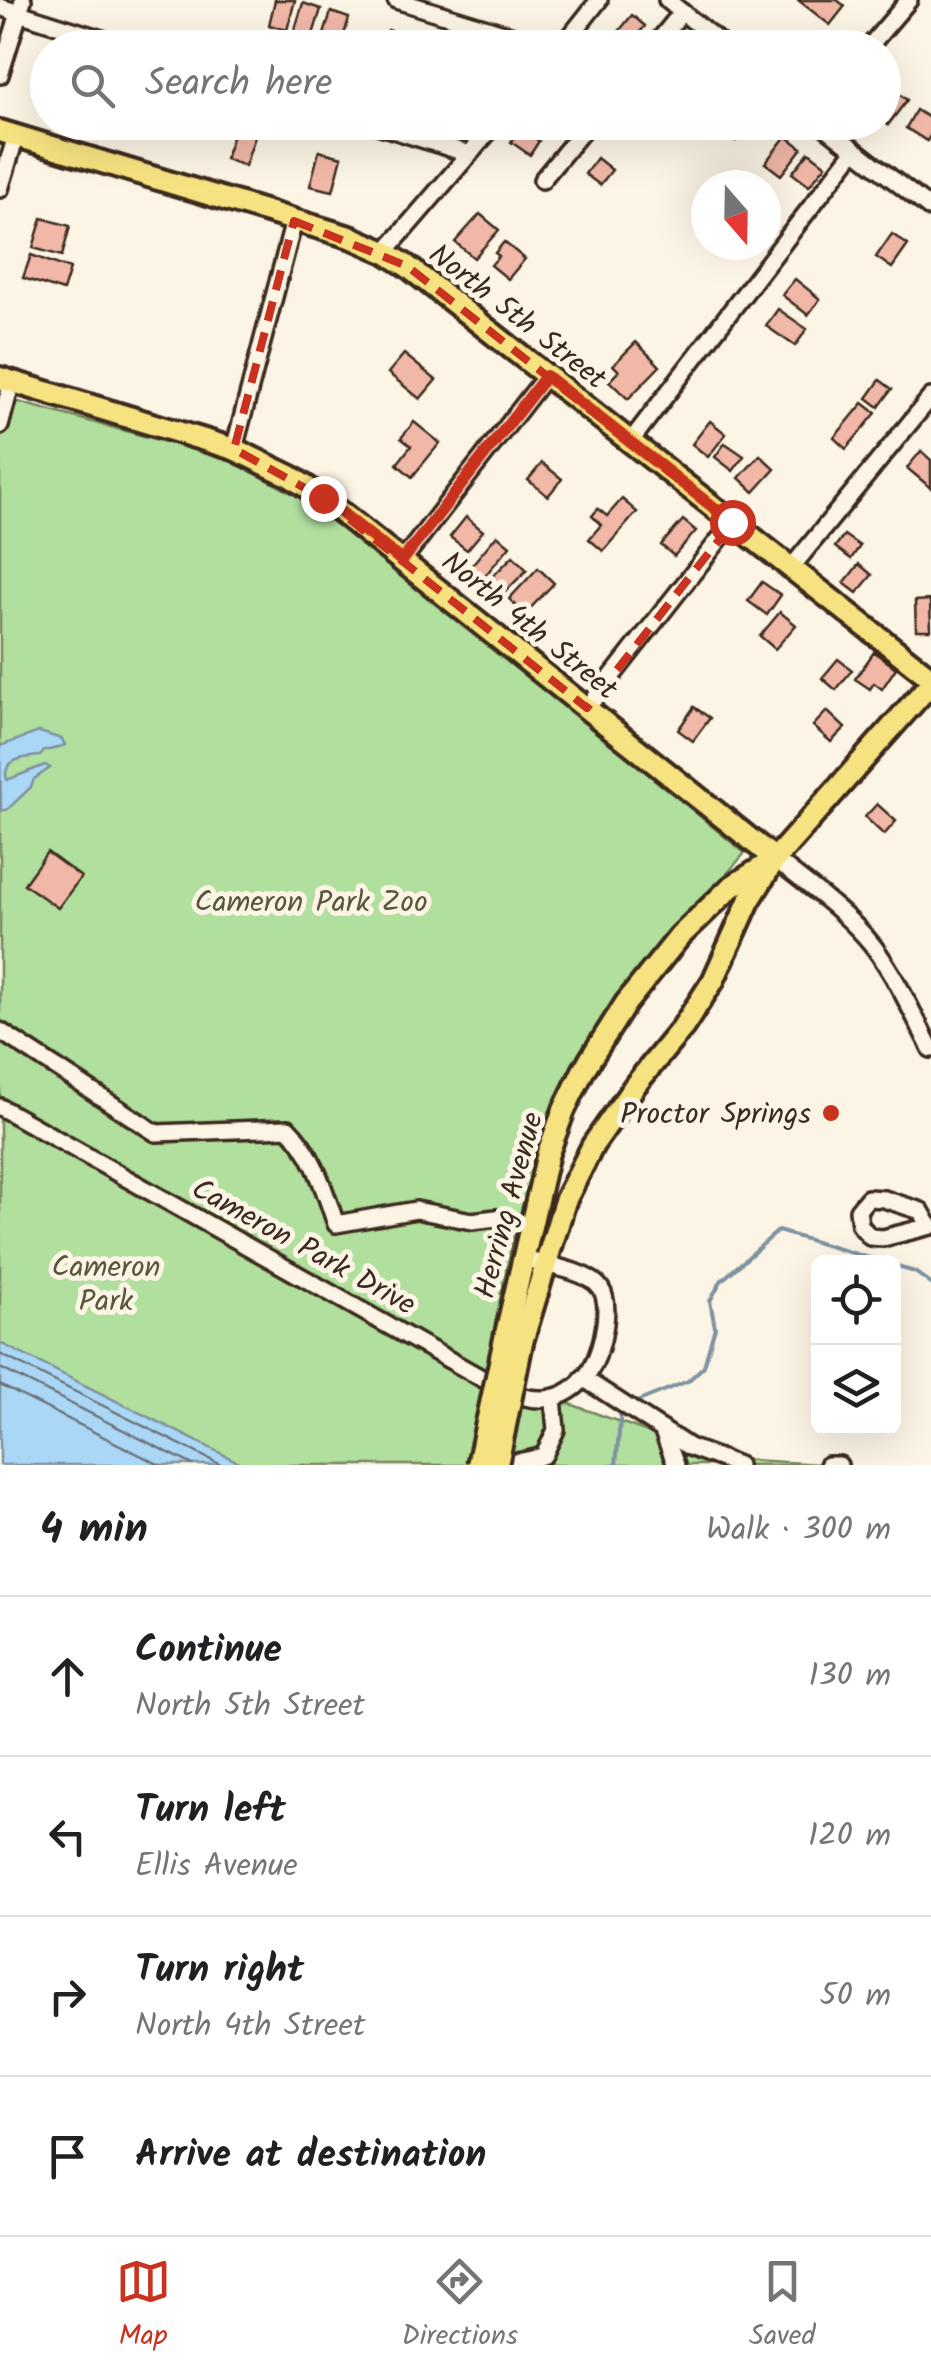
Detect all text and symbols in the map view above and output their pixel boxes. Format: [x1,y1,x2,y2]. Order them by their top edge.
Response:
search box [30,30,901,140]
text: Search here [145,55,332,115]
icon: search [65,58,120,113]
north arrow [691,170,781,260]
street label: North 5th Street [417,232,617,403]
route end [301,476,347,522]
route start [710,500,756,546]
street label: North 4th Street [430,540,628,713]
park label: Cameron Park Zoo [194,879,428,927]
place label: Proctor Springs [620,1091,811,1139]
marker: Proctor Springs [820,1102,842,1124]
street label: Herring Avenue [462,1107,558,1304]
street label: Cameron Park Drive [182,1166,424,1329]
park label: Cameron Park [52,1244,160,1326]
map controls [811,1255,901,1435]
button: locate [811,1255,901,1345]
button: layers [811,1345,901,1435]
text: 4 min [40,1497,148,1564]
text: Walk · 300 m [706,1505,891,1556]
text: Continue [135,1621,282,1681]
icon: ahead [40,1649,95,1704]
text: 130 m [808,1651,891,1702]
text: North 5th Street [135,1681,365,1732]
text: Turn left [135,1781,286,1841]
icon: left [40,1809,95,1864]
text: 120 m [808,1811,891,1862]
text: Ellis Avenue [135,1841,298,1892]
text: Turn right [135,1941,304,2001]
icon: right [40,1969,95,2024]
text: 50 m [820,1971,891,2022]
text: North 4th Street [135,2001,365,2052]
text: Arrive at destination [135,2126,486,2186]
icon: arrive [40,2129,95,2184]
tab: Map [116,2254,171,2359]
tab: Directions [402,2254,518,2359]
tab: Saved [749,2254,815,2359]

